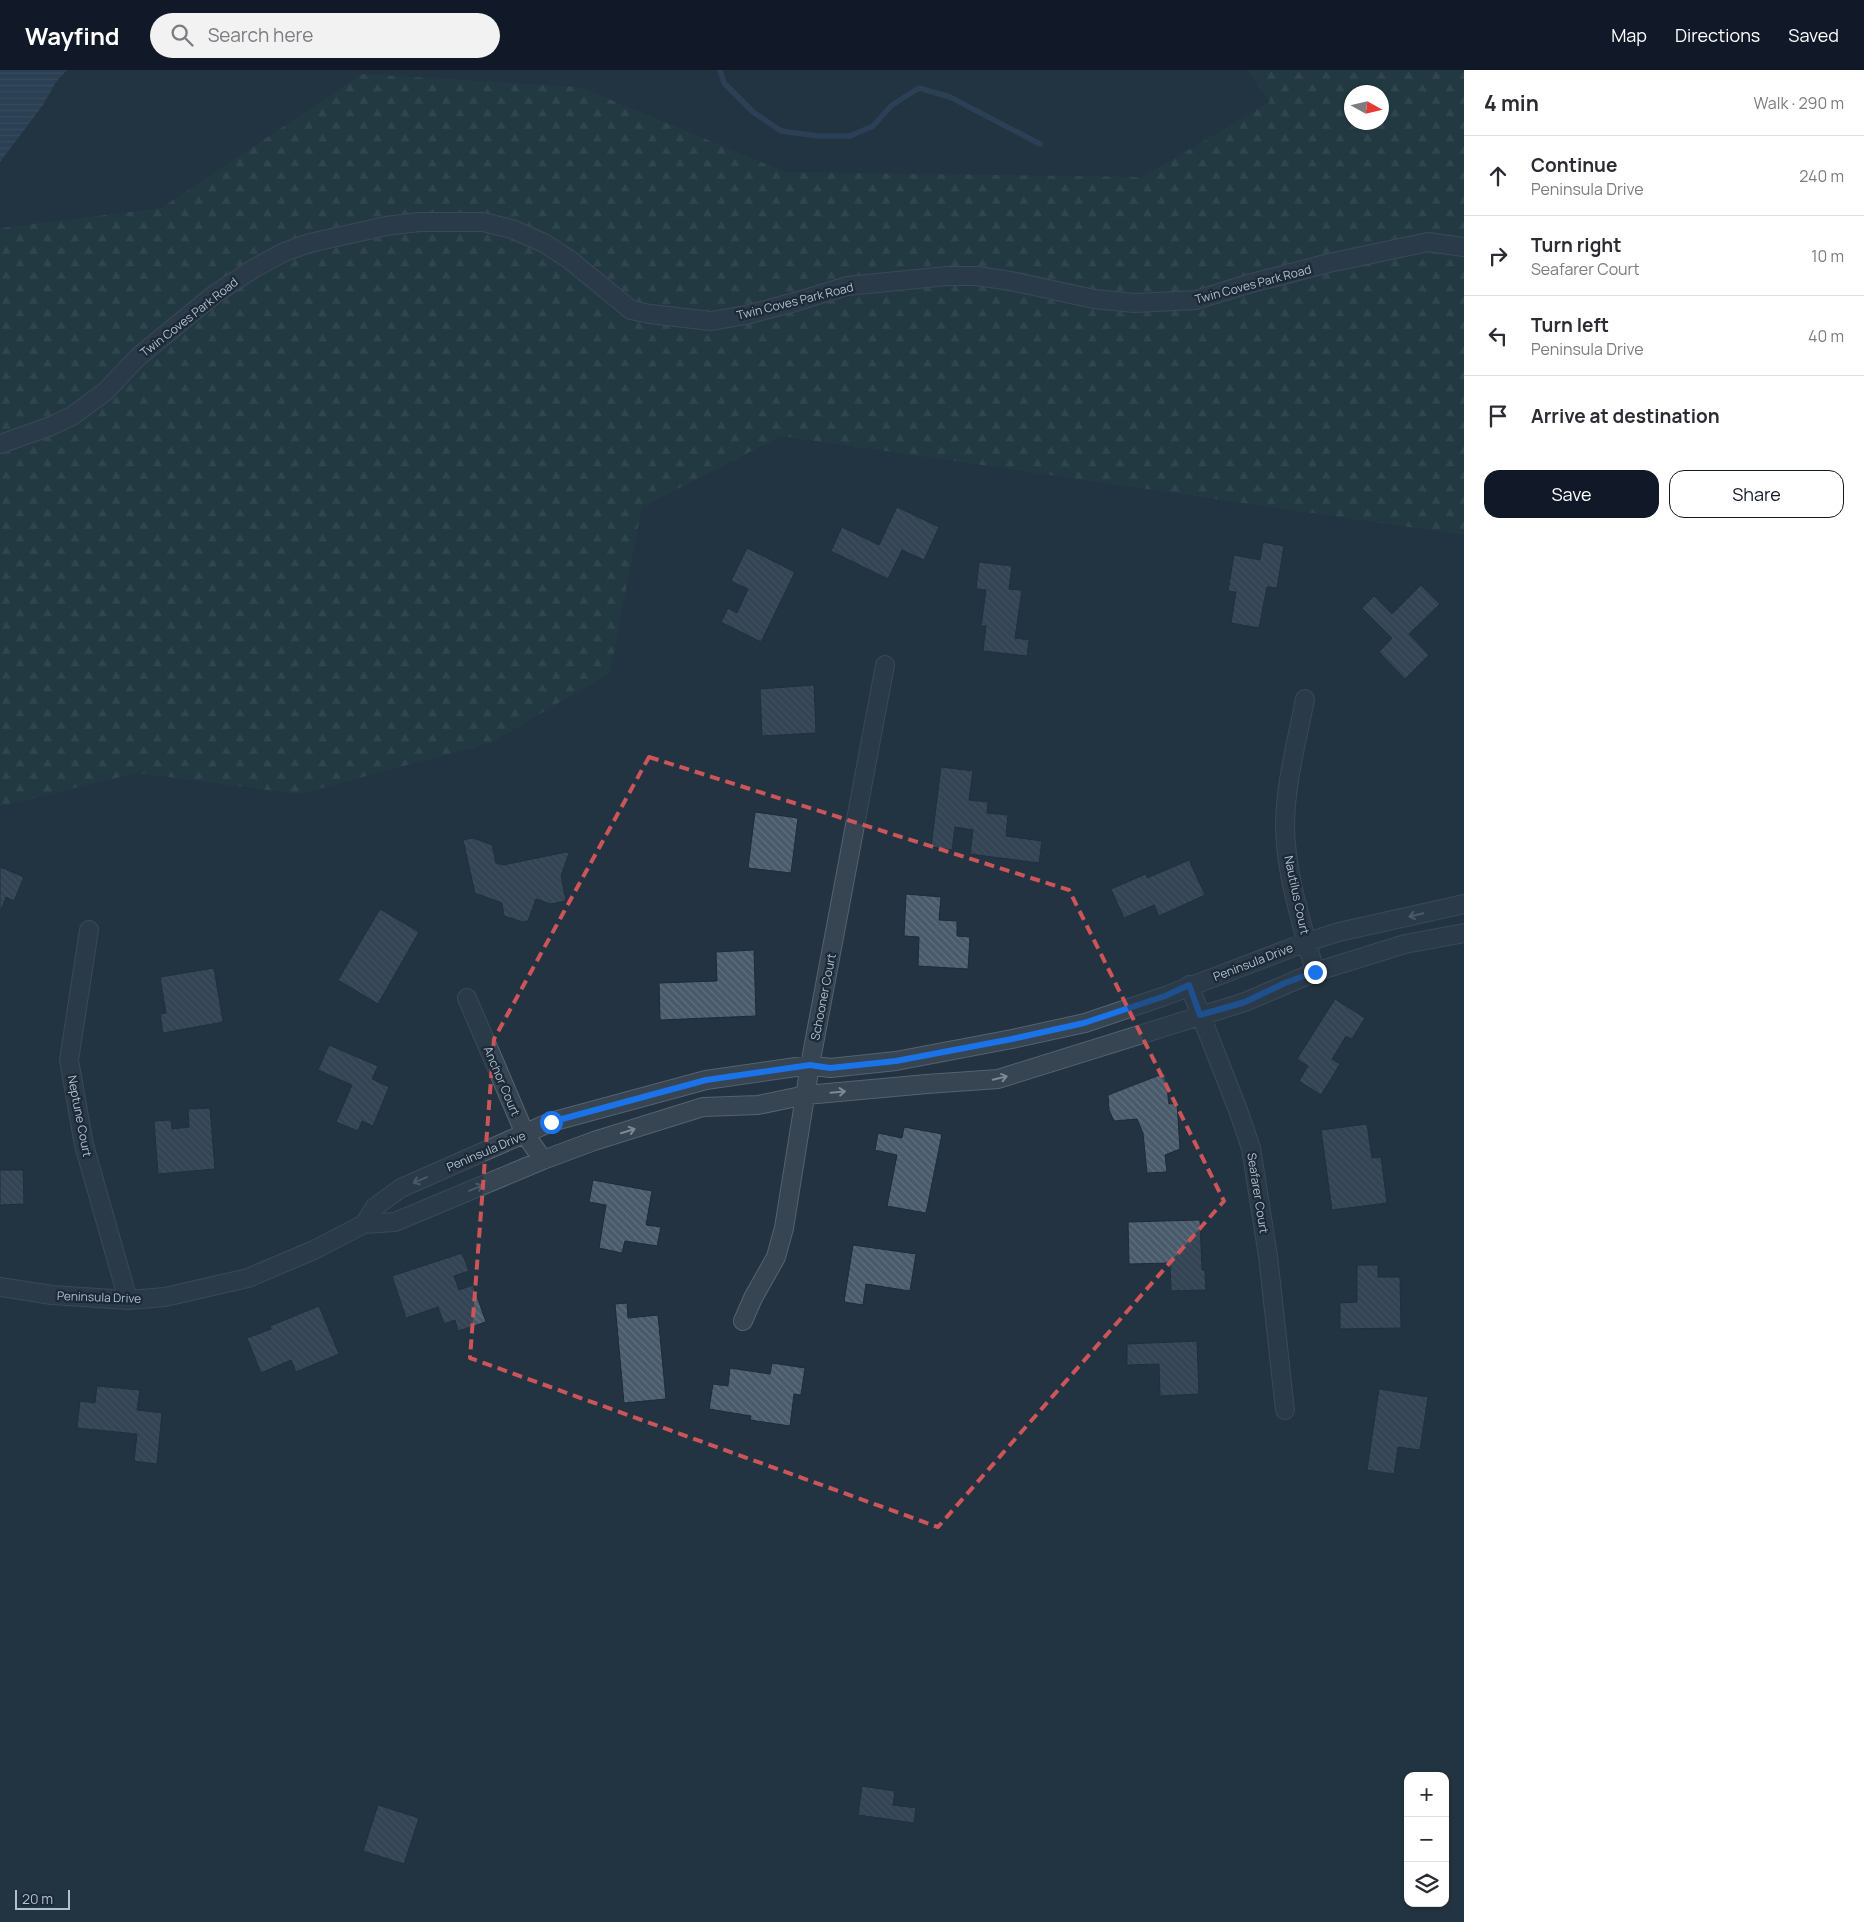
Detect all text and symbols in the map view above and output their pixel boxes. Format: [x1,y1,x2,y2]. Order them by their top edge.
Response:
search box [150,13,500,58]
text: Wayfind [25,19,120,52]
icon: search [168,21,196,49]
text: Search here [208,22,313,48]
text: Map [1611,23,1647,47]
text: Directions [1675,23,1760,47]
text: Saved [1788,23,1839,47]
north arrow [1344,85,1389,130]
text: 4 min [1484,89,1539,117]
text: Walk · 290 m [1754,92,1844,114]
text: Continue [1531,152,1617,178]
icon: ahead [1484,162,1512,190]
text: 240 m [1799,165,1844,187]
text: Peninsula Drive [1531,178,1644,200]
text: Turn right [1531,232,1621,258]
icon: right [1484,242,1512,270]
text: 10 m [1811,245,1844,267]
text: Seafarer Court [1531,258,1640,280]
street label: Twin Coves Park Road [1193,260,1313,308]
street label: Twin Coves Park Road [137,273,241,361]
street label: Twin Coves Park Road [735,278,855,324]
text: Turn left [1531,312,1609,338]
icon: left [1484,322,1512,350]
text: 40 m [1808,325,1844,347]
text: Peninsula Drive [1531,338,1644,360]
icon: arrive [1484,402,1512,430]
text: Arrive at destination [1531,403,1720,429]
button: Save [1484,470,1659,518]
button: Share [1669,470,1844,518]
street label: Nautilus Court [1280,854,1314,936]
one-way arrow [1409,911,1425,920]
street label: Peninsula Drive [1211,939,1295,985]
street label: Schooner Court [806,952,840,1042]
route end [1304,961,1327,984]
street label: Anchor Court [480,1044,524,1119]
one-way arrow [992,1073,1008,1082]
street label: Neptune Court [64,1074,96,1158]
one-way arrow [830,1088,846,1097]
route start [540,1111,563,1134]
one-way arrow [620,1125,636,1135]
street label: Peninsula Drive [444,1127,528,1175]
street label: Seafarer Court [1243,1151,1273,1235]
one-way arrow [413,1175,428,1185]
one-way arrow [468,1183,483,1192]
street label: Peninsula Drive [57,1287,141,1307]
map controls [1404,1772,1449,1907]
button: + [1404,1772,1449,1817]
button: − [1404,1817,1449,1862]
button: layers [1404,1862,1449,1907]
scale bar [15,1887,70,1910]
text: 20 m [22,1889,53,1908]

